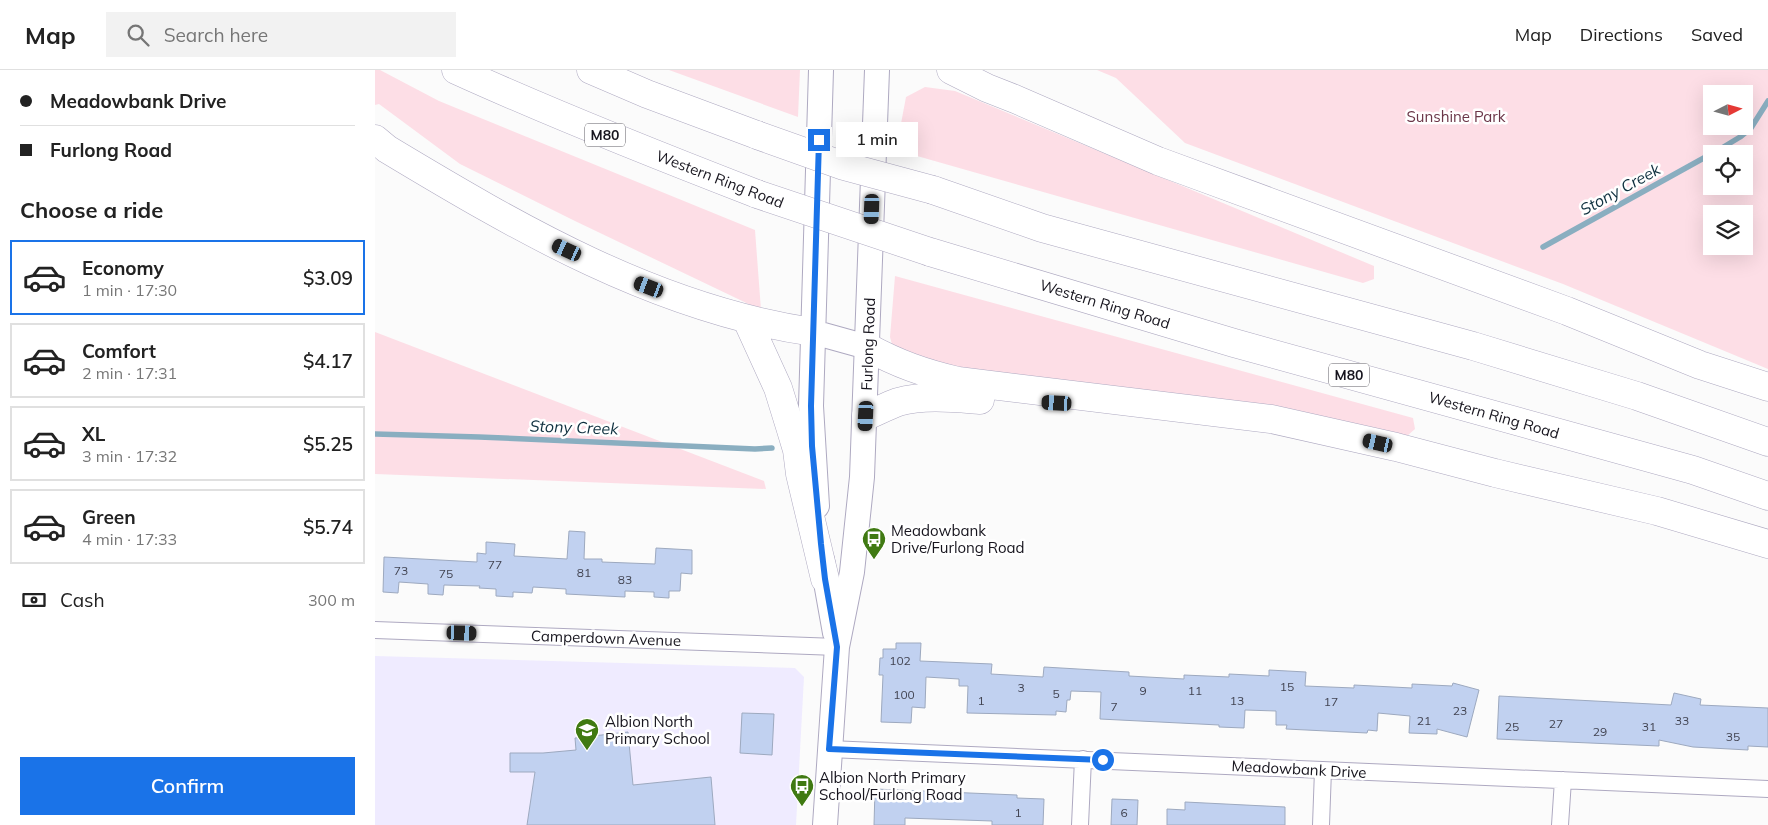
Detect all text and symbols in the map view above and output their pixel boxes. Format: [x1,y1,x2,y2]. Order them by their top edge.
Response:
search box [106,12,456,57]
text: Map [25,20,76,50]
icon: search [124,21,152,49]
text: Search here [164,23,268,47]
text: Map [1515,23,1552,46]
text: Directions [1580,23,1663,46]
text: Saved [1691,23,1743,46]
north arrow [1703,85,1753,135]
map controls [1703,85,1753,255]
text: Meadowbank Drive [50,89,227,113]
park label: Sunshine Park [1406,107,1506,126]
callout: 1 min [837,122,919,158]
road number: M80 [585,124,625,146]
route end [808,129,830,151]
text: 1 min [856,129,898,149]
text: Furlong Road [50,138,172,162]
button: locate [1703,145,1753,195]
street label: Western Ring Road [653,146,787,212]
water label: Stony Creek [1576,158,1664,219]
car [863,194,880,224]
text: Choose a ride [20,196,163,224]
button: layers [1703,205,1753,255]
car [550,237,583,263]
icon: car [22,255,67,300]
text: Economy [82,256,164,280]
text: $3.09 [303,266,353,290]
car [632,275,665,299]
street label: Western Ring Road [1038,275,1172,333]
text: 1 min · 17:30 [82,280,177,300]
street label: Furlong Road [857,297,879,391]
icon: car [22,338,67,383]
text: Comfort [82,339,156,363]
text: $4.17 [303,349,353,373]
text: 2 min · 17:31 [82,363,177,383]
road number: M80 [1329,364,1369,386]
street label: Western Ring Road [1426,387,1562,443]
car [1041,395,1072,411]
car [857,401,874,431]
water label: Stony Creek [529,415,620,439]
icon: car [22,421,67,466]
text: XL [82,422,105,446]
text: $5.25 [303,432,353,456]
car [1361,432,1394,454]
text: 3 min · 17:32 [82,446,177,466]
icon: car [22,504,67,549]
text: Green [82,505,136,529]
text: $5.74 [303,515,353,539]
place label: Meadowbank Drive/Furlong Road [891,521,1025,557]
bus stop icon: Meadowbank Drive/Furlong Road [861,526,887,560]
text: 4 min · 17:33 [82,529,177,549]
house number: 77 [488,557,502,572]
house number: 73 [394,563,408,578]
house number: 81 [577,565,591,580]
house number: 75 [439,566,453,581]
house number: 83 [618,572,632,587]
icon: cash [20,586,48,614]
text: Cash [60,588,105,612]
text: 300 m [308,590,355,610]
car [446,625,477,641]
street label: Camperdown Avenue [531,626,681,650]
house number: 102 [889,653,911,668]
house number: 15 [1280,679,1294,694]
house number: 3 [1017,680,1025,695]
house number: 9 [1139,683,1147,698]
house number: 11 [1188,683,1202,698]
house number: 5 [1052,686,1060,701]
house number: 100 [893,687,915,702]
house number: 1 [977,693,985,708]
house number: 13 [1230,693,1244,708]
house number: 17 [1324,694,1338,709]
house number: 7 [1110,699,1118,714]
house number: 23 [1453,703,1467,718]
place label: Albion North Primary School [605,712,710,748]
house number: 21 [1417,713,1431,728]
house number: 33 [1675,713,1689,728]
house number: 27 [1549,716,1563,731]
school or university icon: Albion North Primary School [574,717,600,751]
house number: 25 [1505,719,1519,734]
house number: 31 [1642,719,1656,734]
house number: 29 [1593,724,1607,739]
house number: 35 [1726,729,1740,744]
route start [1092,749,1114,771]
street label: Meadowbank Drive [1231,756,1367,782]
button: Confirm [20,757,355,815]
place label: Albion North Primary School/Furlong Road [819,768,966,804]
bus stop icon: Albion North Primary School/Furlong Road [789,773,815,807]
house number: 1 [1014,805,1022,820]
house number: 6 [1120,805,1128,820]

